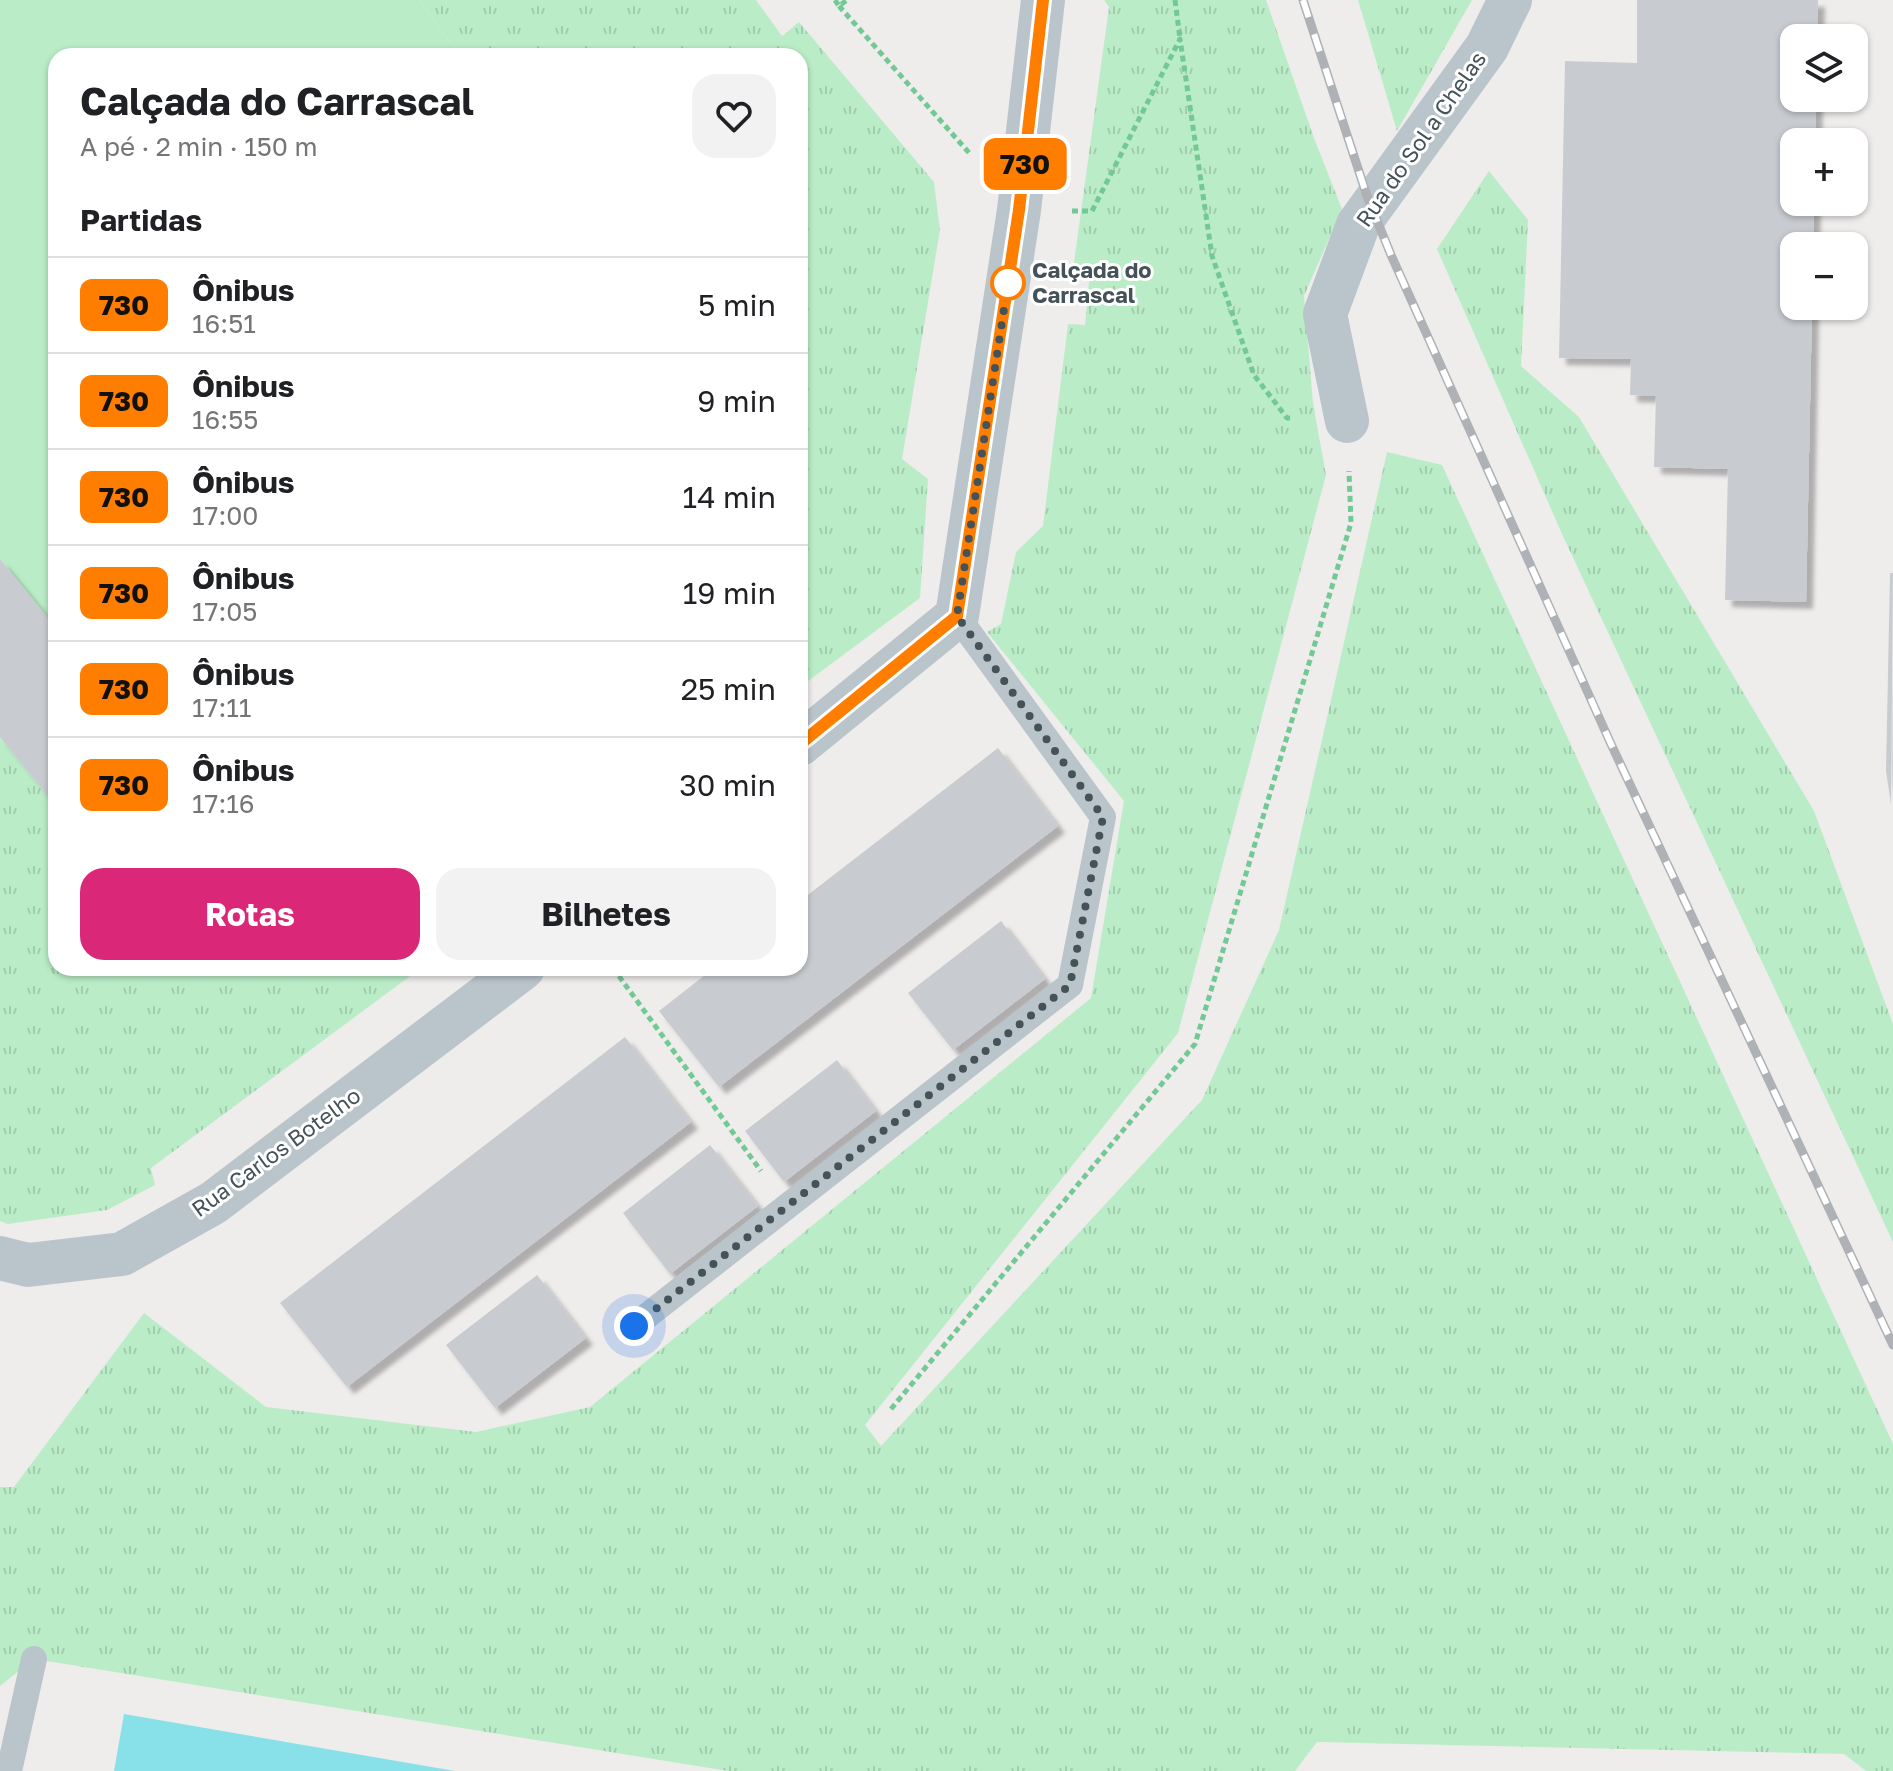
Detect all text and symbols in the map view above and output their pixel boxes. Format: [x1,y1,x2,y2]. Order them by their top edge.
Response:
map controls [1780,24,1868,320]
button: layers [1780,24,1868,112]
street label: Rua do Sol a Chelas [1350,46,1491,232]
button: heart [692,74,776,158]
text: Calçada do Carrascal [80,78,474,123]
button: + [1780,128,1868,216]
text: A pé · 2 min · 150 m [80,131,317,162]
line badge: 730 [979,138,1071,190]
text: 730 [1000,147,1050,180]
text: Partidas [80,202,202,238]
button: − [1780,232,1868,320]
place label: Calçada do Carrascal [1032,256,1152,308]
marker: Calçada do Carrascal [991,266,1025,300]
text: Ônibus [192,272,295,308]
text: 5 min [698,287,776,323]
text: 730 [99,288,149,321]
text: 16:51 [192,308,256,339]
text: Ônibus [192,368,295,404]
text: 9 min [697,383,776,419]
text: 730 [99,384,149,417]
text: 16:55 [192,404,258,435]
text: Ônibus [192,464,295,500]
text: 14 min [683,479,776,515]
text: 730 [99,480,149,513]
text: 17:00 [192,500,258,531]
text: Ônibus [192,560,295,596]
text: 19 min [683,575,776,611]
text: 730 [99,576,149,609]
text: 17:05 [192,596,257,627]
text: Ônibus [192,656,295,692]
text: 25 min [681,671,776,707]
text: 730 [99,672,149,705]
text: 17:11 [192,692,251,723]
text: Ônibus [192,752,295,788]
text: 30 min [679,767,776,803]
text: 730 [99,768,149,801]
text: 17:16 [192,788,255,819]
button: Rotas [80,868,420,960]
button: Bilhetes [436,868,776,960]
street label: Rua Carlos Botelho [186,1081,365,1222]
your location [614,1306,654,1346]

